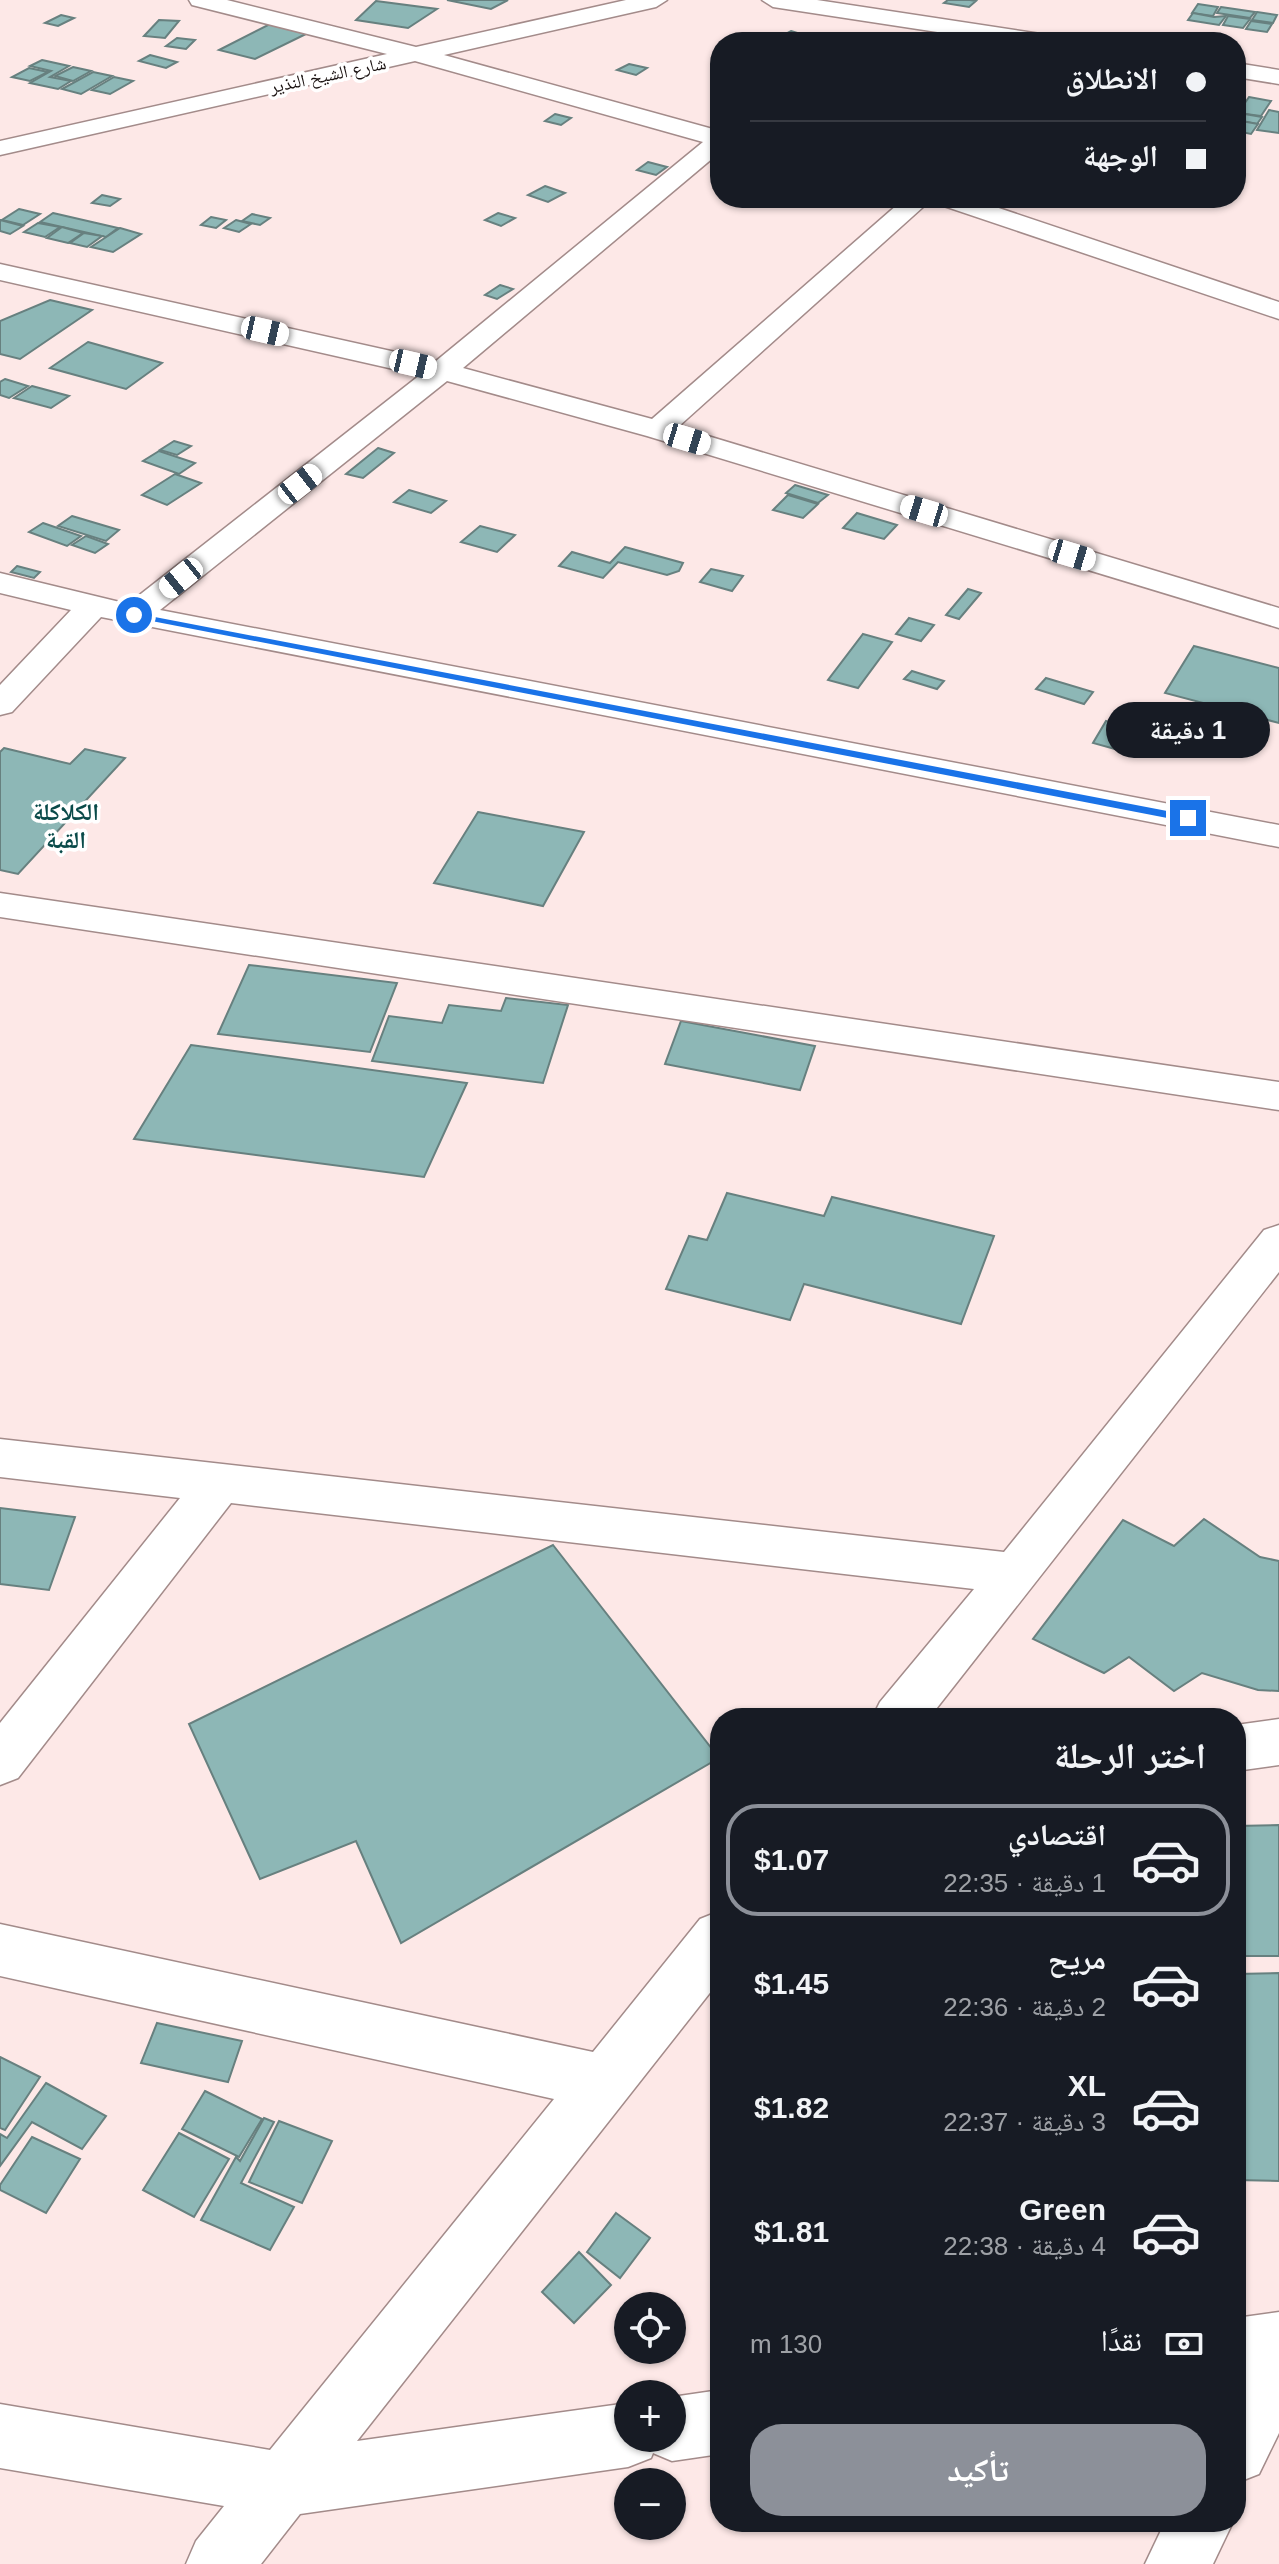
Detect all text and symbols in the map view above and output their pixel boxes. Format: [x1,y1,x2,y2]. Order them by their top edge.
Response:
street label: شارع الشيخ النذير [267,53,388,99]
text: الانطلاق [1065,62,1158,95]
text: الوجهة [1083,139,1158,172]
car [239,314,291,348]
car [387,347,439,381]
car [661,421,713,457]
car [274,460,326,508]
car [898,493,950,529]
car [1046,537,1098,573]
car [155,554,207,602]
route start [116,597,152,633]
callout: 1 دقيقة [1106,702,1270,758]
text: 1 دقيقة [1150,715,1226,745]
district label: الكلاكلة القبة [33,798,99,853]
route end [1170,800,1206,836]
text: اختر الرحلة [1054,1735,1206,1776]
text: اقتصادي [1008,1818,1106,1851]
icon: car [1130,1824,1202,1896]
text: $1.07 [754,1843,829,1876]
text: 1 دقيقة · 22:35 [943,1868,1106,1898]
text: مريح [1048,1942,1106,1975]
icon: car [1130,1948,1202,2020]
text: $1.45 [754,1967,829,2000]
text: 2 دقيقة · 22:36 [943,1992,1106,2022]
text: XL [1068,2069,1106,2102]
icon: car [1130,2072,1202,2144]
text: $1.82 [754,2091,829,2124]
text: 3 دقيقة · 22:37 [943,2107,1106,2137]
text: Green [1019,2193,1106,2226]
icon: car [1130,2196,1202,2268]
text: $1.81 [754,2215,829,2248]
text: 4 دقيقة · 22:38 [943,2231,1106,2261]
map controls [614,2292,686,2540]
button: locate [614,2292,686,2364]
icon: cash [1162,2322,1206,2366]
text: نقدًا [1101,2324,1142,2357]
text: 130 m [750,2329,822,2359]
button: + [614,2380,686,2452]
button: تأكيد [750,2424,1206,2516]
button: − [614,2468,686,2540]

